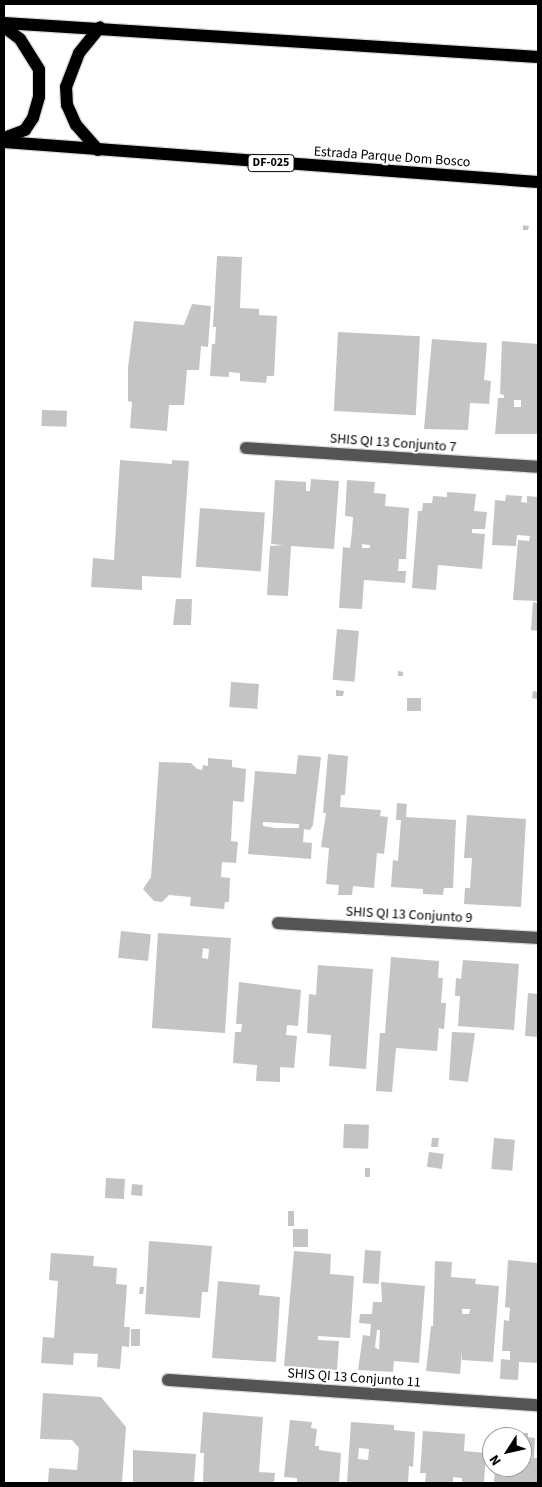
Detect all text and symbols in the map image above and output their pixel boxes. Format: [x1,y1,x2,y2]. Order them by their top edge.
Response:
street label: Estrada Parque Dom Bosco [313,143,471,171]
road number: DF-025 [247,154,295,172]
street label: SHIS QI 13 Conjunto 7 [329,430,457,456]
street label: SHIS QI 13 Conjunto 9 [345,903,473,927]
street label: SHIS QI 13 Conjunto 11 [287,1365,421,1391]
north arrow [482,1427,532,1477]
text: N [485,1450,506,1470]

